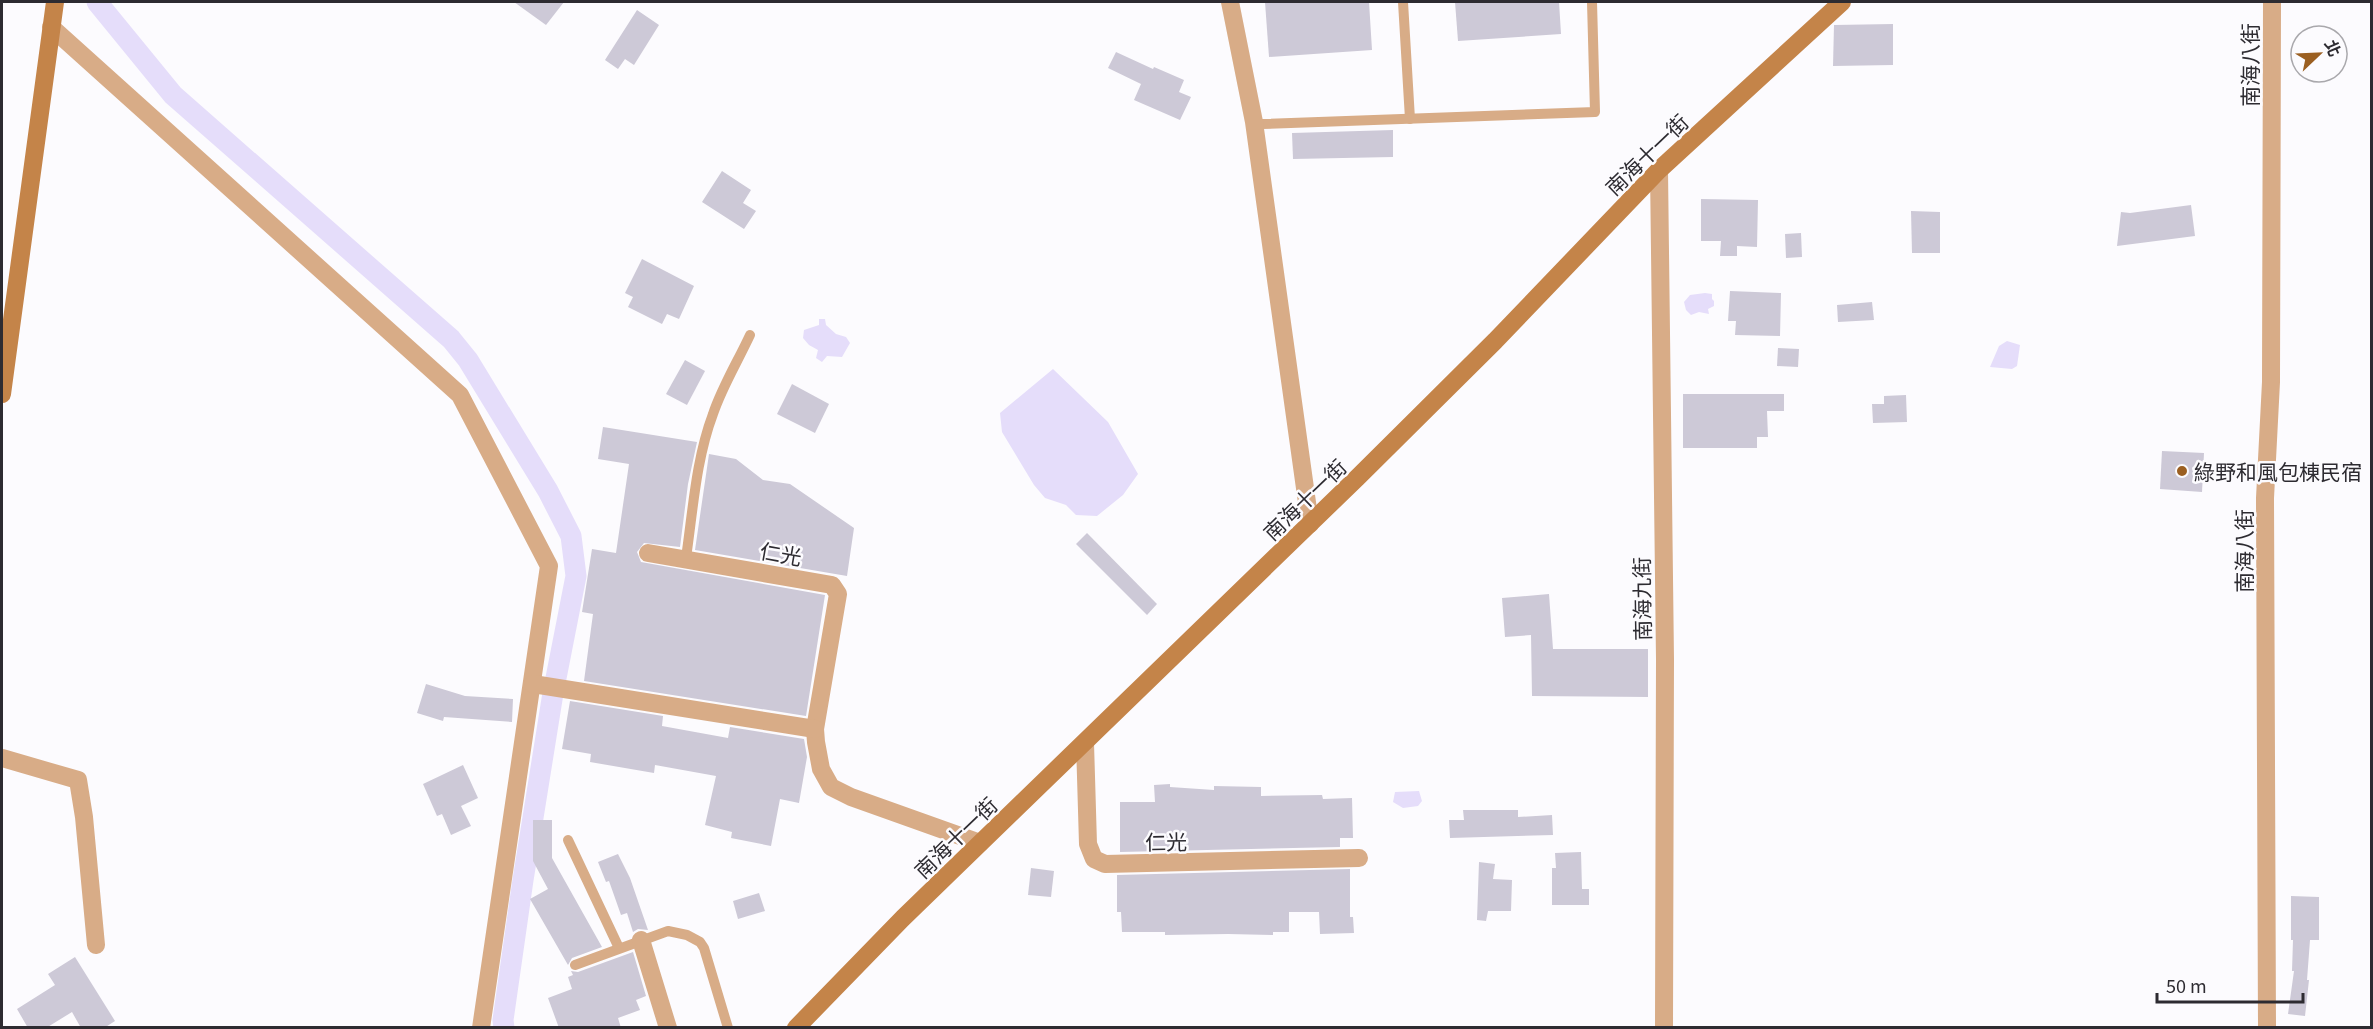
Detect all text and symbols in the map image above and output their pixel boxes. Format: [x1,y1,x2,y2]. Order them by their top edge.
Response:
street label: 南海八街 [2234,23,2264,107]
north arrow [2289,24,2349,84]
text: 北 [2320,36,2348,60]
street label: 南海十一街 [1598,107,1694,201]
street label: 南海十一街 [1256,452,1352,546]
place label: 綠野和風包棟民宿 [2194,456,2362,486]
marker: 綠野和風包棟民宿 [2175,464,2189,478]
street label: 南海八街 [2228,509,2258,593]
street label: 仁光 [758,535,804,571]
street label: 南海九街 [1625,557,1657,641]
street label: 南海十一街 [907,790,1003,884]
street label: 仁光 [1145,826,1187,856]
scale bar [2157,966,2302,1004]
text: 50 m [2166,972,2207,998]

